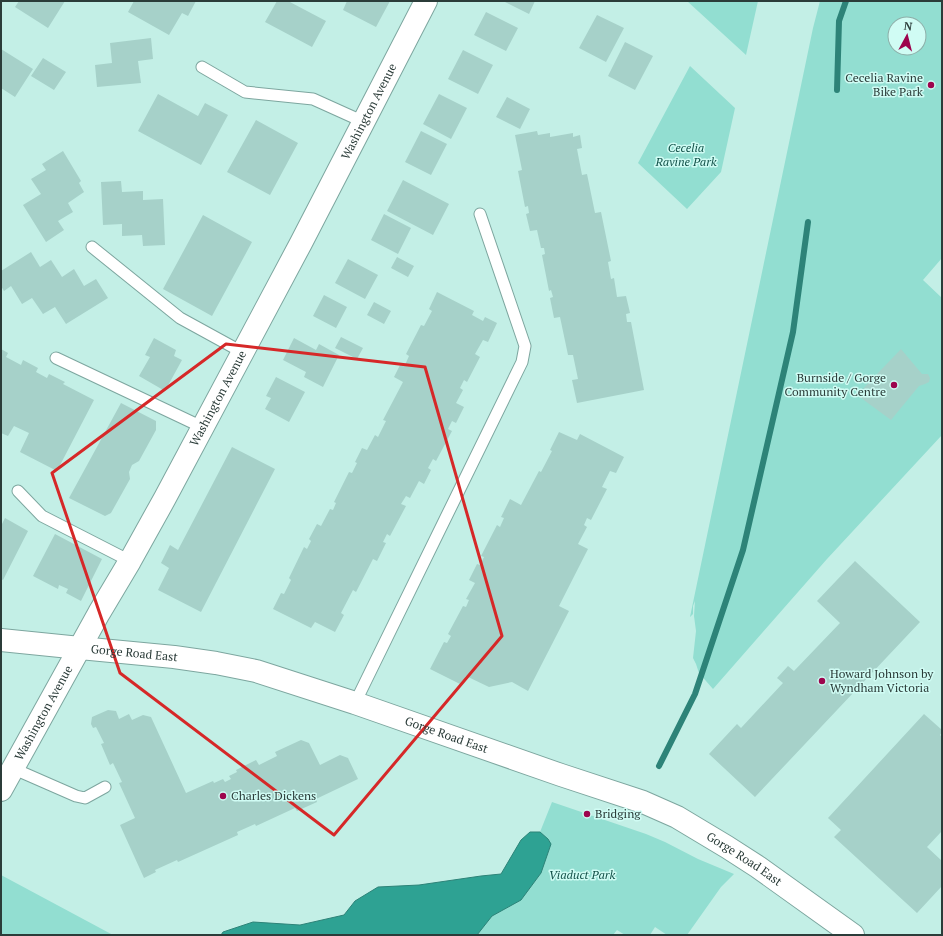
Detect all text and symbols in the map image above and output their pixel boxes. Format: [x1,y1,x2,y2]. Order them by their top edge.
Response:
north arrow [887,16,927,56]
text: N [903,19,914,34]
street label: Washington Avenue [337,61,400,162]
place label: Cecelia Ravine Bike Park [845,70,924,99]
marker: Cecelia Ravine Bike Park [926,80,936,90]
park label: Cecelia Ravine Park [654,140,717,169]
street label: Washington Avenue [186,348,249,448]
place label: Burnside / Gorge Community Centre [784,370,886,399]
marker: Burnside / Gorge Community Centre [889,380,899,390]
street label: Gorge Road East [90,641,179,665]
street label: Washington Avenue [11,663,75,763]
place label: Howard Johnson by Wyndham Victoria [830,666,934,695]
marker: Howard Johnson by Wyndham Victoria [817,676,827,686]
street label: Gorge Road East [403,713,491,756]
place label: Charles Dickens [231,788,316,803]
marker: Charles Dickens [218,791,228,801]
place label: Bridging [595,806,641,821]
marker: Bridging [582,809,592,819]
street label: Gorge Road East [704,828,786,889]
park label: Viaduct Park [549,867,615,882]

